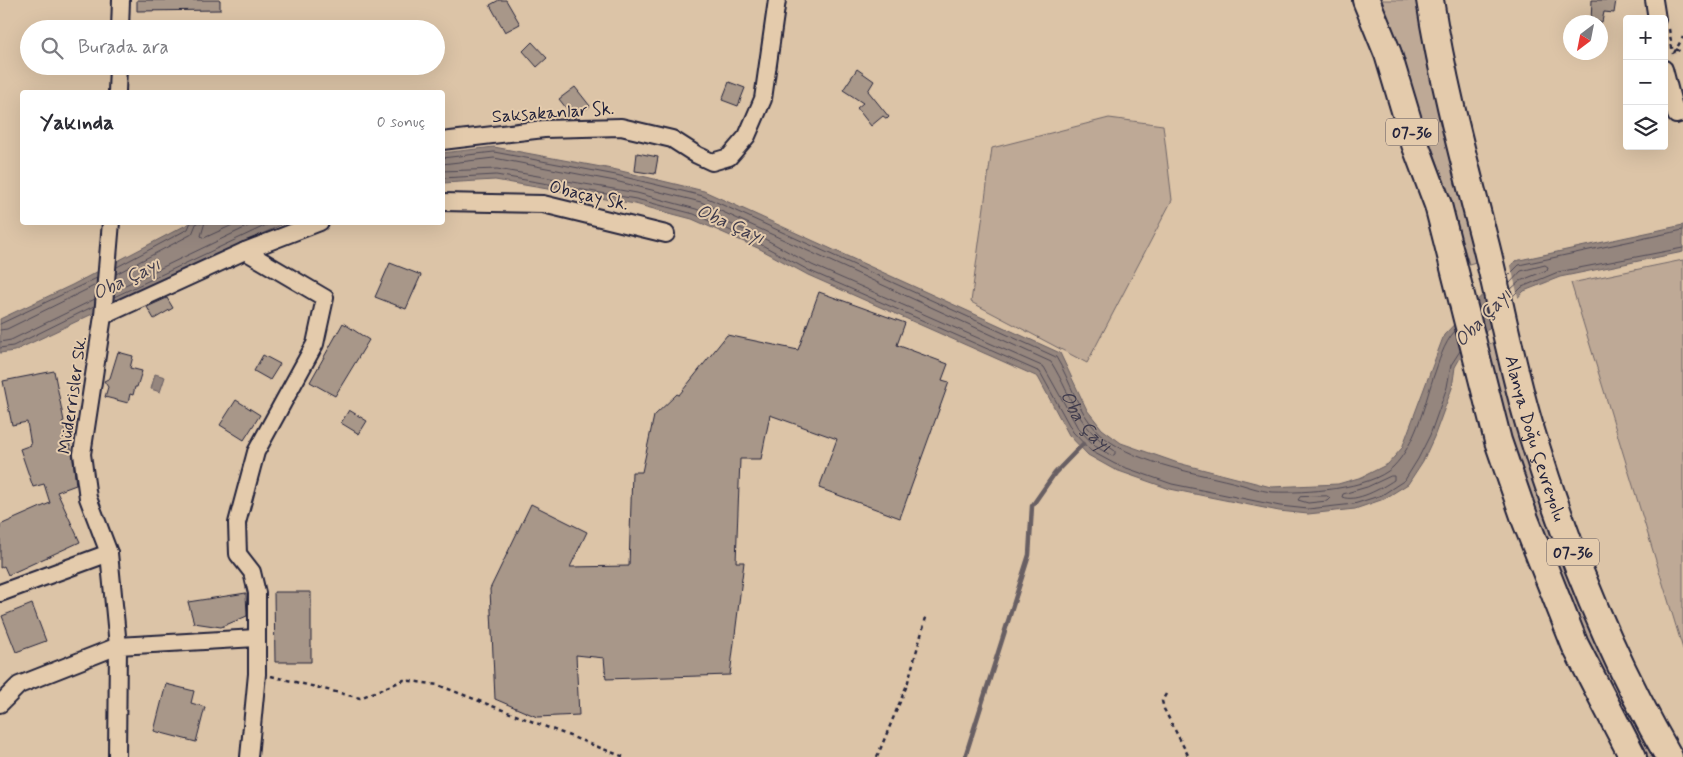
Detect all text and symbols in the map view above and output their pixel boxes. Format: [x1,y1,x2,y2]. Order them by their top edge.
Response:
north arrow [1563,15,1608,60]
map controls [1623,15,1668,150]
button: + [1623,15,1668,60]
search box [20,20,445,75]
icon: search [38,34,66,62]
text: Burada ara [78,35,169,60]
button: − [1623,60,1668,105]
street label: Saksakanlar Sk. [491,97,615,129]
button: layers [1623,105,1668,150]
text: Yakında [40,109,114,137]
text: 0 sonuç [377,112,425,133]
road number: 07-36 [1386,118,1438,146]
street label: Obaçay Sk. [547,175,631,217]
water label: Oba Çayı [692,198,769,251]
water label: Oba Çayı [89,252,165,306]
water label: Oba Çayı [1449,283,1518,353]
street label: Müderrisler Sk. [53,335,93,456]
street label: Alanya Doğu Çevreyolu [1499,353,1571,525]
water label: Oba Çayı [1054,386,1117,459]
road number: 07-36 [1547,538,1599,566]

